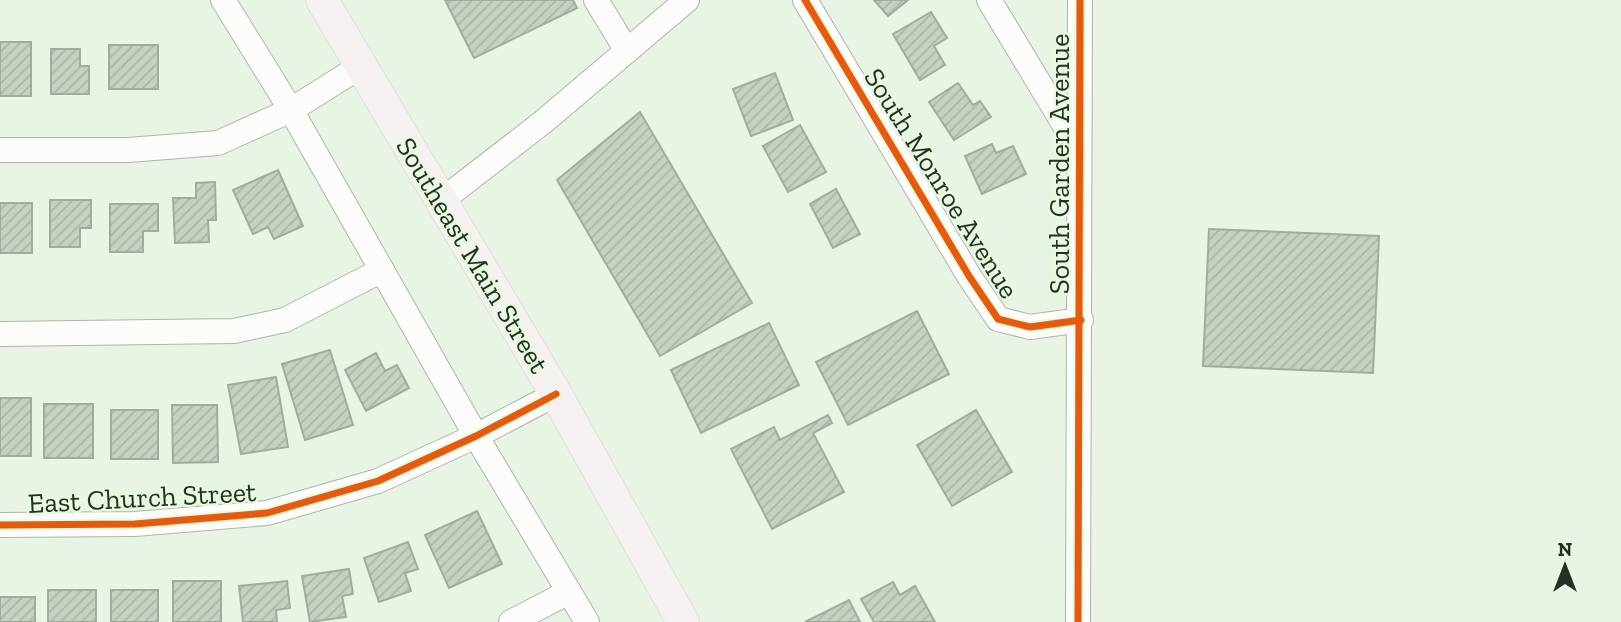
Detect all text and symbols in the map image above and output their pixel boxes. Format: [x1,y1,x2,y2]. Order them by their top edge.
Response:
street label: South Garden Avenue [1043,34,1076,294]
street label: South Monroe Avenue [857,62,1026,304]
street label: Southeast Main Street [389,132,556,379]
street label: East Church Street [27,475,258,520]
north arrow [1530,531,1600,601]
text: N [1558,538,1572,561]

